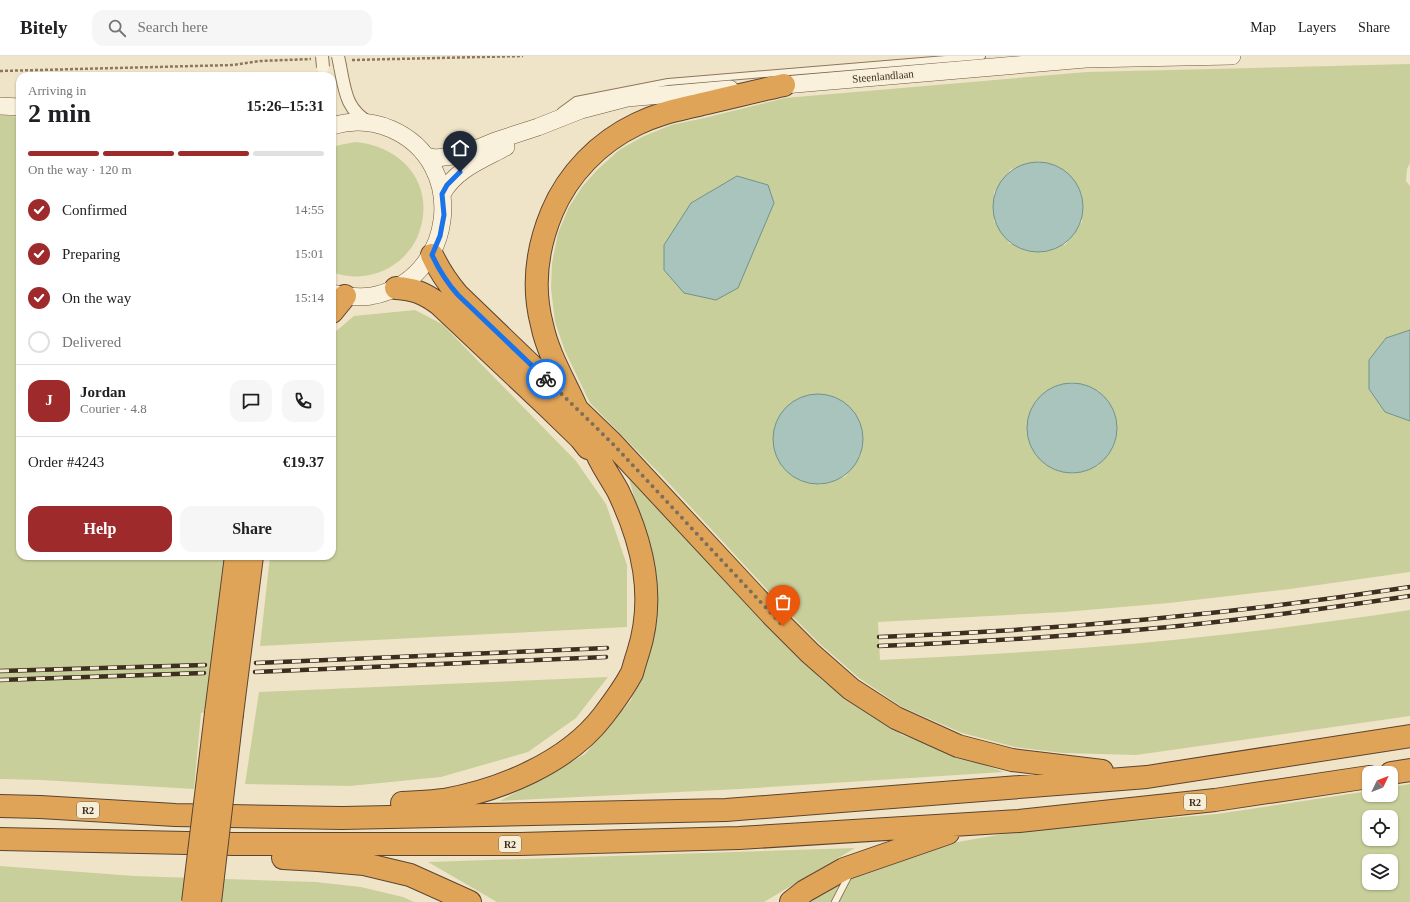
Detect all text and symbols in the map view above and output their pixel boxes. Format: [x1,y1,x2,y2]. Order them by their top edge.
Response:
search box [92,10,372,46]
text: Bitely [20,17,68,38]
icon: search [106,17,128,39]
text: Search here [138,19,208,35]
text: Map [1250,20,1276,35]
text: Layers [1298,20,1336,35]
text: Share [1358,20,1390,35]
street label: Steenlandlaan [852,67,915,85]
text: Arriving in [28,83,86,98]
text: 15:26–15:31 [247,98,324,114]
text: 2 min [28,99,91,128]
pin [443,131,477,172]
icon: home [449,137,471,159]
text: On the way · 120 m [28,162,132,177]
icon: check [28,199,50,221]
text: Confirmed [62,202,127,218]
text: 14:55 [294,202,324,217]
icon: check [28,243,50,265]
text: Preparing [62,246,120,262]
text: 15:01 [294,246,324,261]
icon: check [28,287,50,309]
text: On the way [62,290,131,306]
text: 15:14 [294,290,324,305]
text: Delivered [62,334,121,350]
courier [526,359,566,399]
icon: bike [535,368,557,390]
button: chat [230,380,272,422]
button: phone [282,380,324,422]
text: Jordan [80,384,126,400]
text: J [45,392,53,408]
text: Courier · 4.8 [80,401,147,416]
text: Order #4243 [28,454,104,470]
text: €19.37 [283,454,324,470]
button: Help [28,506,172,552]
button: Share [180,506,324,552]
pin [766,585,800,626]
icon: bag [772,591,794,613]
north arrow [1362,766,1398,802]
map controls [1362,766,1398,890]
road number: R2 [1184,794,1206,810]
road number: R2 [77,802,99,818]
button: locate [1362,810,1398,846]
road number: R2 [499,836,521,852]
button: layers [1362,854,1398,890]

